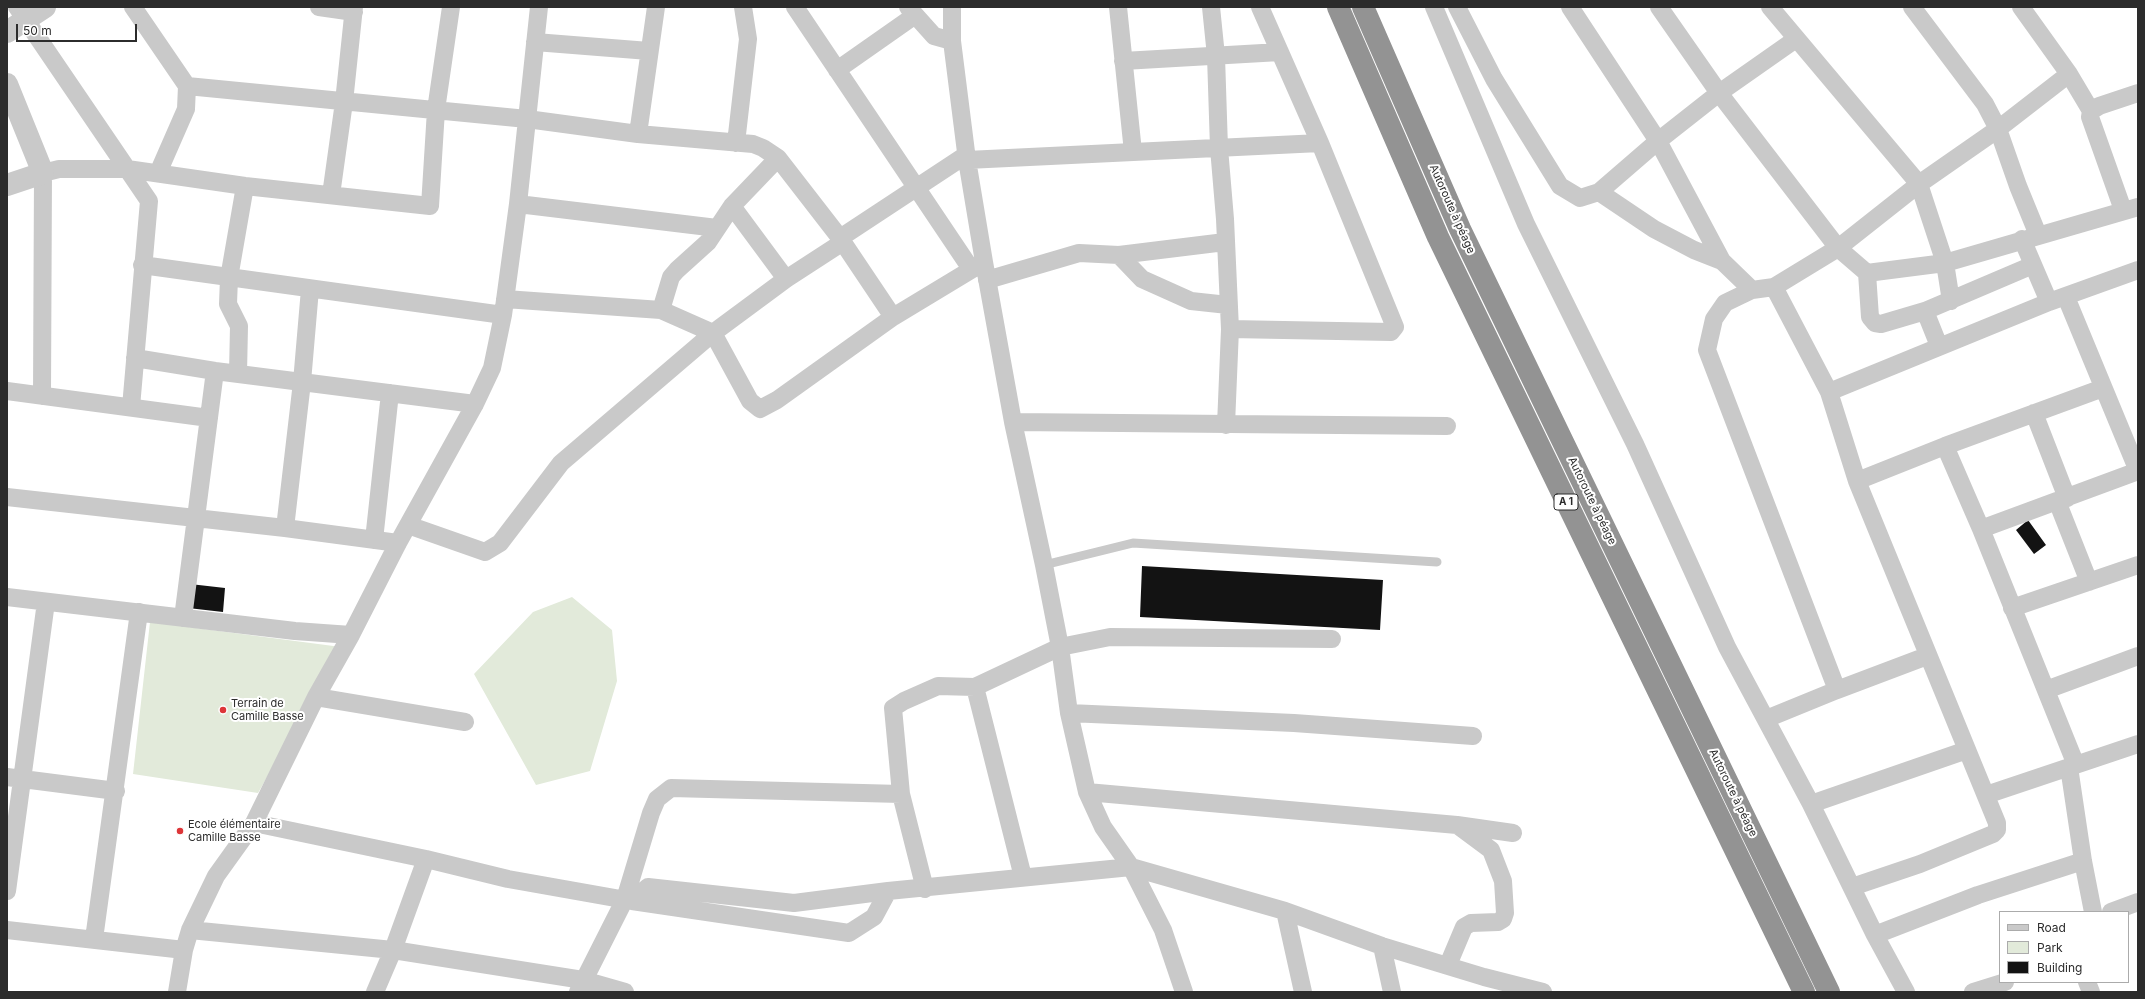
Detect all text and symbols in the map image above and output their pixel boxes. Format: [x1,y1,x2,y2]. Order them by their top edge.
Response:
scale bar [18,16,139,42]
text: 50 m [23,23,52,38]
street label: Autoroute à péage [1426,162,1478,256]
street label: Autoroute à péage [1565,455,1619,547]
road number: A 1 [1554,494,1578,510]
place label: Terrain de Camille Basse [231,697,304,723]
marker: Terrain de Camille Basse [218,705,228,715]
street label: Autoroute à péage [1706,747,1760,839]
place label: Ecole élémentaire Camille Basse [188,818,281,844]
marker: Ecole élémentaire Camille Basse [175,826,185,836]
legend [1999,911,2129,983]
text: Road [2037,920,2066,935]
text: Park [2037,940,2063,955]
text: Building [2037,960,2082,975]

